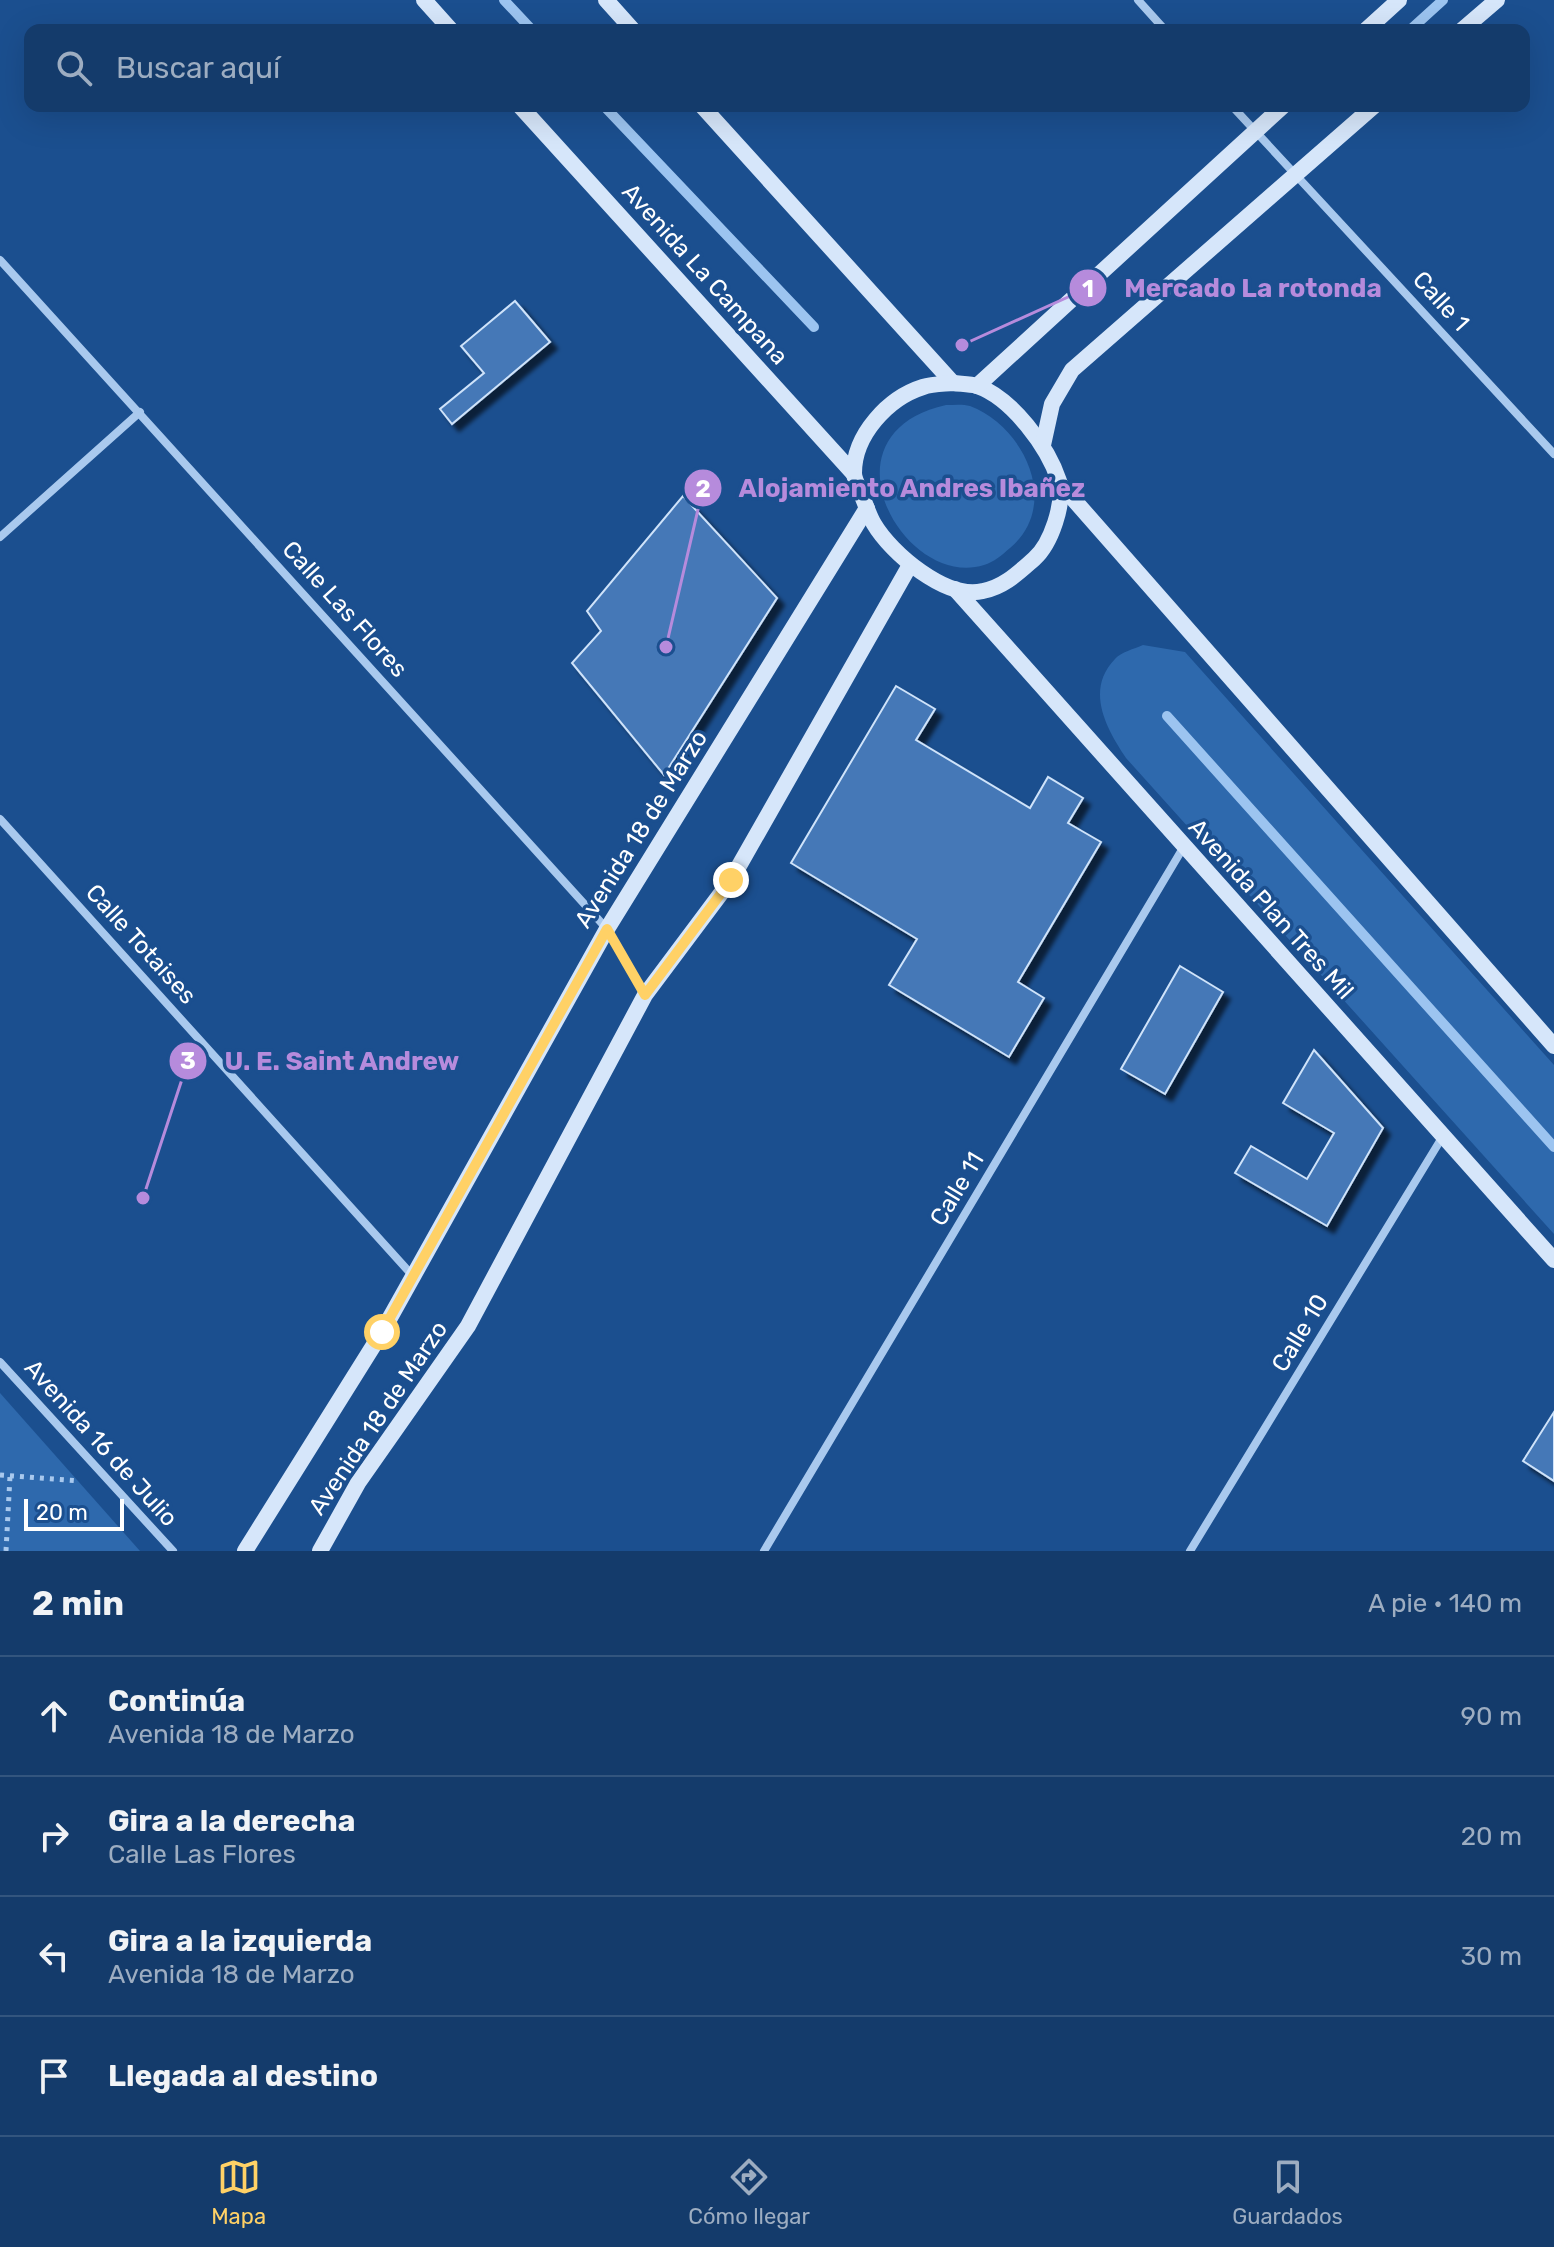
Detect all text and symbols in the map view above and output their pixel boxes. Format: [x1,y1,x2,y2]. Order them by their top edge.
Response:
search box [24,24,1530,112]
icon: search [52,46,96,90]
text: Buscar aquí [116,50,280,86]
street label: Avenida La Campana [616,178,794,370]
callout: Mercado La rotonda [1068,263,1398,313]
street label: Calle 1 [1407,265,1475,337]
text: Mercado La rotonda [1124,273,1382,304]
text: 1 [1082,275,1094,303]
callout: Alojamiento Andres Ibañez [683,463,1102,513]
text: Alojamiento Andres Ibañez [739,473,1085,504]
text: 2 [695,475,711,503]
street label: Calle Las Flores [277,535,413,683]
street label: Avenida 18 de Marzo [569,725,713,933]
street label: Avenida Plan Tres Mil [1183,813,1359,1005]
route end [713,862,749,898]
street label: Calle Totaises [80,878,202,1010]
callout: U. E. Saint Andrew [168,1036,476,1086]
text: U. E. Saint Andrew [225,1046,460,1077]
text: 3 [180,1047,196,1075]
street label: Calle 11 [924,1147,990,1231]
street label: Calle 10 [1266,1289,1334,1377]
route start [364,1314,400,1350]
street label: Avenida 18 de Marzo [303,1316,453,1520]
street label: Avenida 16 de Julio [19,1354,183,1532]
scale bar [24,1495,124,1531]
text: 20 m [36,1499,88,1526]
text: 2 min [32,1583,124,1624]
text: A pie · 140 m [1368,1588,1522,1619]
text: Continúa [108,1683,245,1719]
icon: ahead [32,1694,76,1738]
text: 90 m [1461,1701,1522,1732]
text: Avenida 18 de Marzo [108,1719,355,1750]
text: Gira a la derecha [108,1803,355,1839]
icon: right [32,1814,76,1858]
text: 20 m [1461,1821,1522,1852]
text: Calle Las Flores [108,1839,296,1870]
text: Gira a la izquierda [108,1923,372,1959]
icon: left [32,1934,76,1978]
text: 30 m [1460,1941,1522,1972]
text: Avenida 18 de Marzo [108,1959,355,1990]
icon: arrive [32,2054,76,2098]
text: Llegada al destino [108,2058,378,2094]
tab: Mapa [211,2155,266,2230]
tab: Cómo llegar [688,2155,810,2230]
tab: Guardados [1232,2155,1343,2230]

